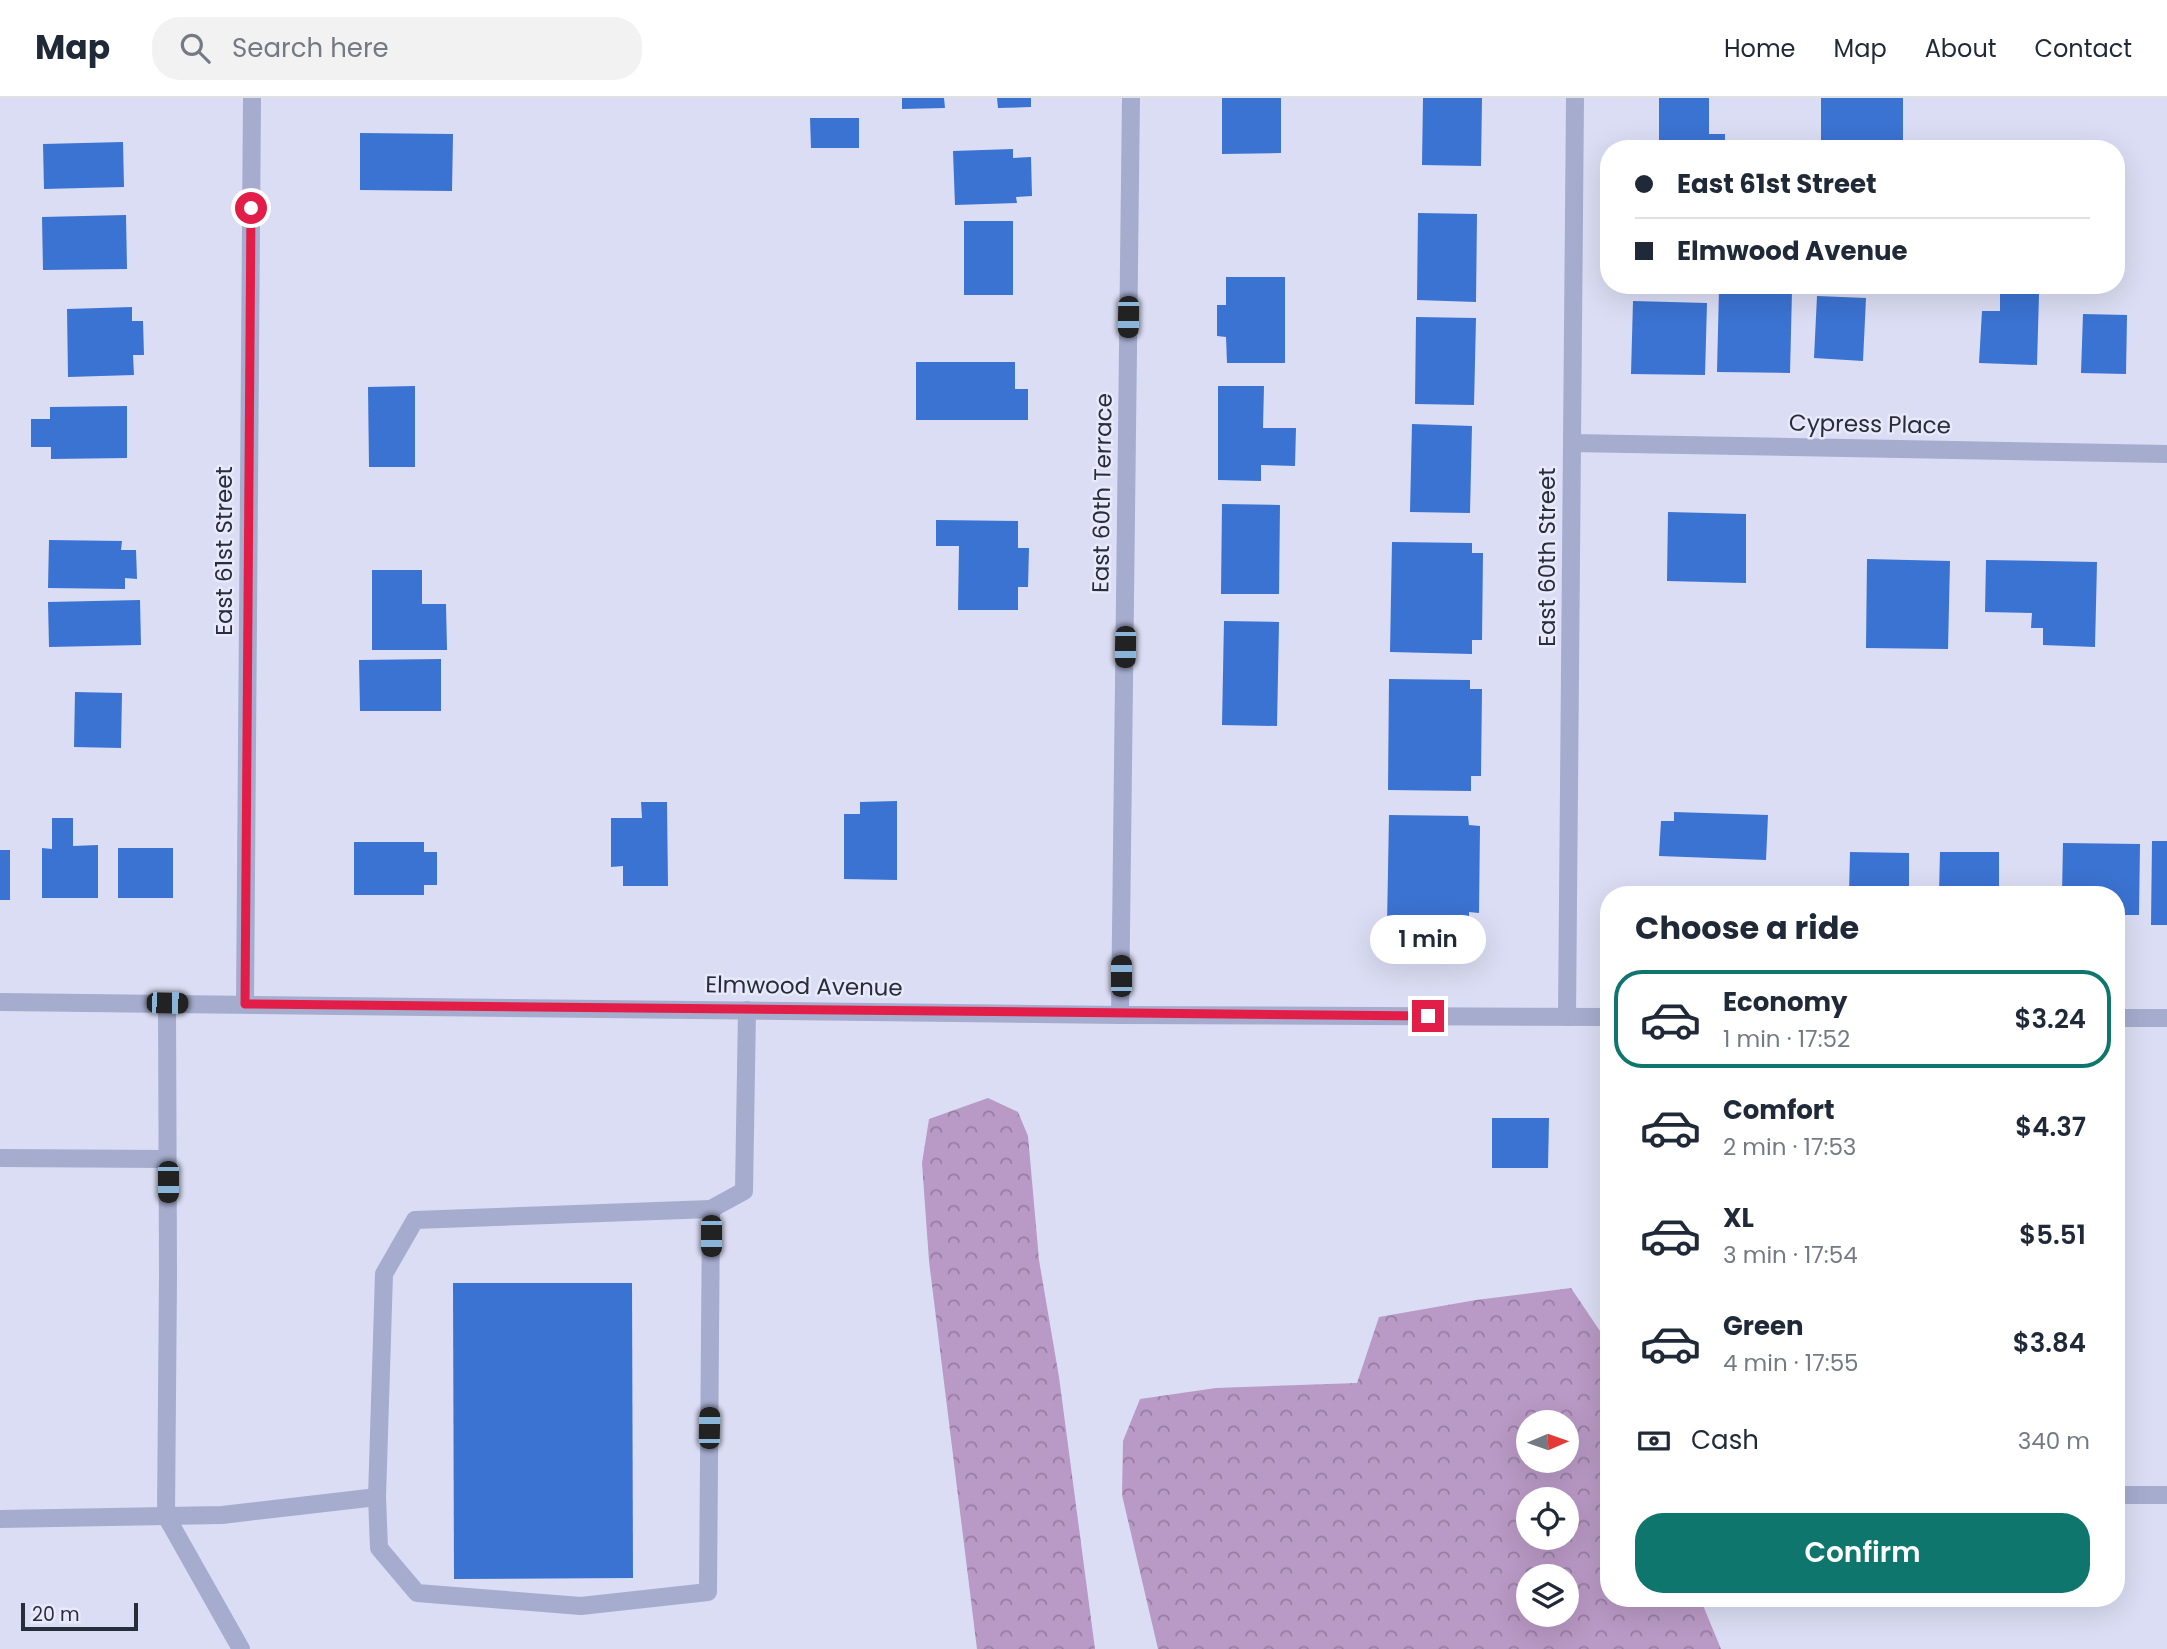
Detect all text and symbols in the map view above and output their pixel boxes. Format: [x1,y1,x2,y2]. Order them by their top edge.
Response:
search box [152,17,642,80]
text: Map [35,24,110,71]
icon: search [176,29,214,67]
text: Search here [232,30,389,66]
text: Home [1724,32,1796,65]
text: Map [1834,32,1887,65]
text: About [1925,32,1996,65]
text: Contact [2034,32,2132,65]
text: East 61st Street [1677,166,1876,202]
route start [235,192,267,224]
text: Elmwood Avenue [1677,233,1908,269]
car [1118,296,1139,338]
street label: East 60th Terrace [1084,393,1120,593]
street label: Cypress Place [1789,407,1951,441]
street label: East 61st Street [208,466,240,636]
street label: East 60th Street [1531,467,1563,647]
car [1115,626,1136,668]
text: Choose a ride [1635,905,1859,950]
callout: 1 min [1370,914,1486,964]
text: 1 min [1398,923,1458,955]
car [1111,955,1132,997]
street label: Elmwood Avenue [705,968,903,1004]
text: Economy [1723,984,1847,1020]
icon: car [1639,988,1702,1051]
car [146,992,189,1014]
route end [1412,1000,1444,1032]
text: $3.24 [2015,1001,2086,1037]
text: 1 min · 17:52 [1723,1023,1850,1055]
text: Comfort [1723,1092,1835,1128]
icon: car [1639,1096,1702,1159]
text: $4.37 [2015,1109,2086,1145]
text: 2 min · 17:53 [1723,1131,1856,1163]
car [158,1161,179,1203]
text: XL [1723,1200,1754,1236]
icon: car [1639,1204,1702,1267]
car [701,1215,722,1257]
text: $5.51 [2019,1217,2086,1253]
text: 3 min · 17:54 [1723,1239,1858,1271]
text: Green [1723,1308,1804,1344]
icon: car [1639,1312,1702,1375]
text: $3.84 [2013,1325,2086,1361]
text: 4 min · 17:55 [1723,1347,1859,1379]
car [699,1407,720,1449]
north arrow [1516,1410,1578,1474]
map controls [1516,1410,1579,1627]
icon: cash [1635,1422,1673,1460]
text: Cash [1691,1422,1759,1458]
text: 340 m [2018,1425,2090,1457]
button: locate [1516,1487,1579,1550]
button: Confirm [1635,1513,2090,1593]
button: layers [1516,1564,1579,1627]
scale bar [21,1600,138,1632]
text: 20 m [32,1601,80,1628]

